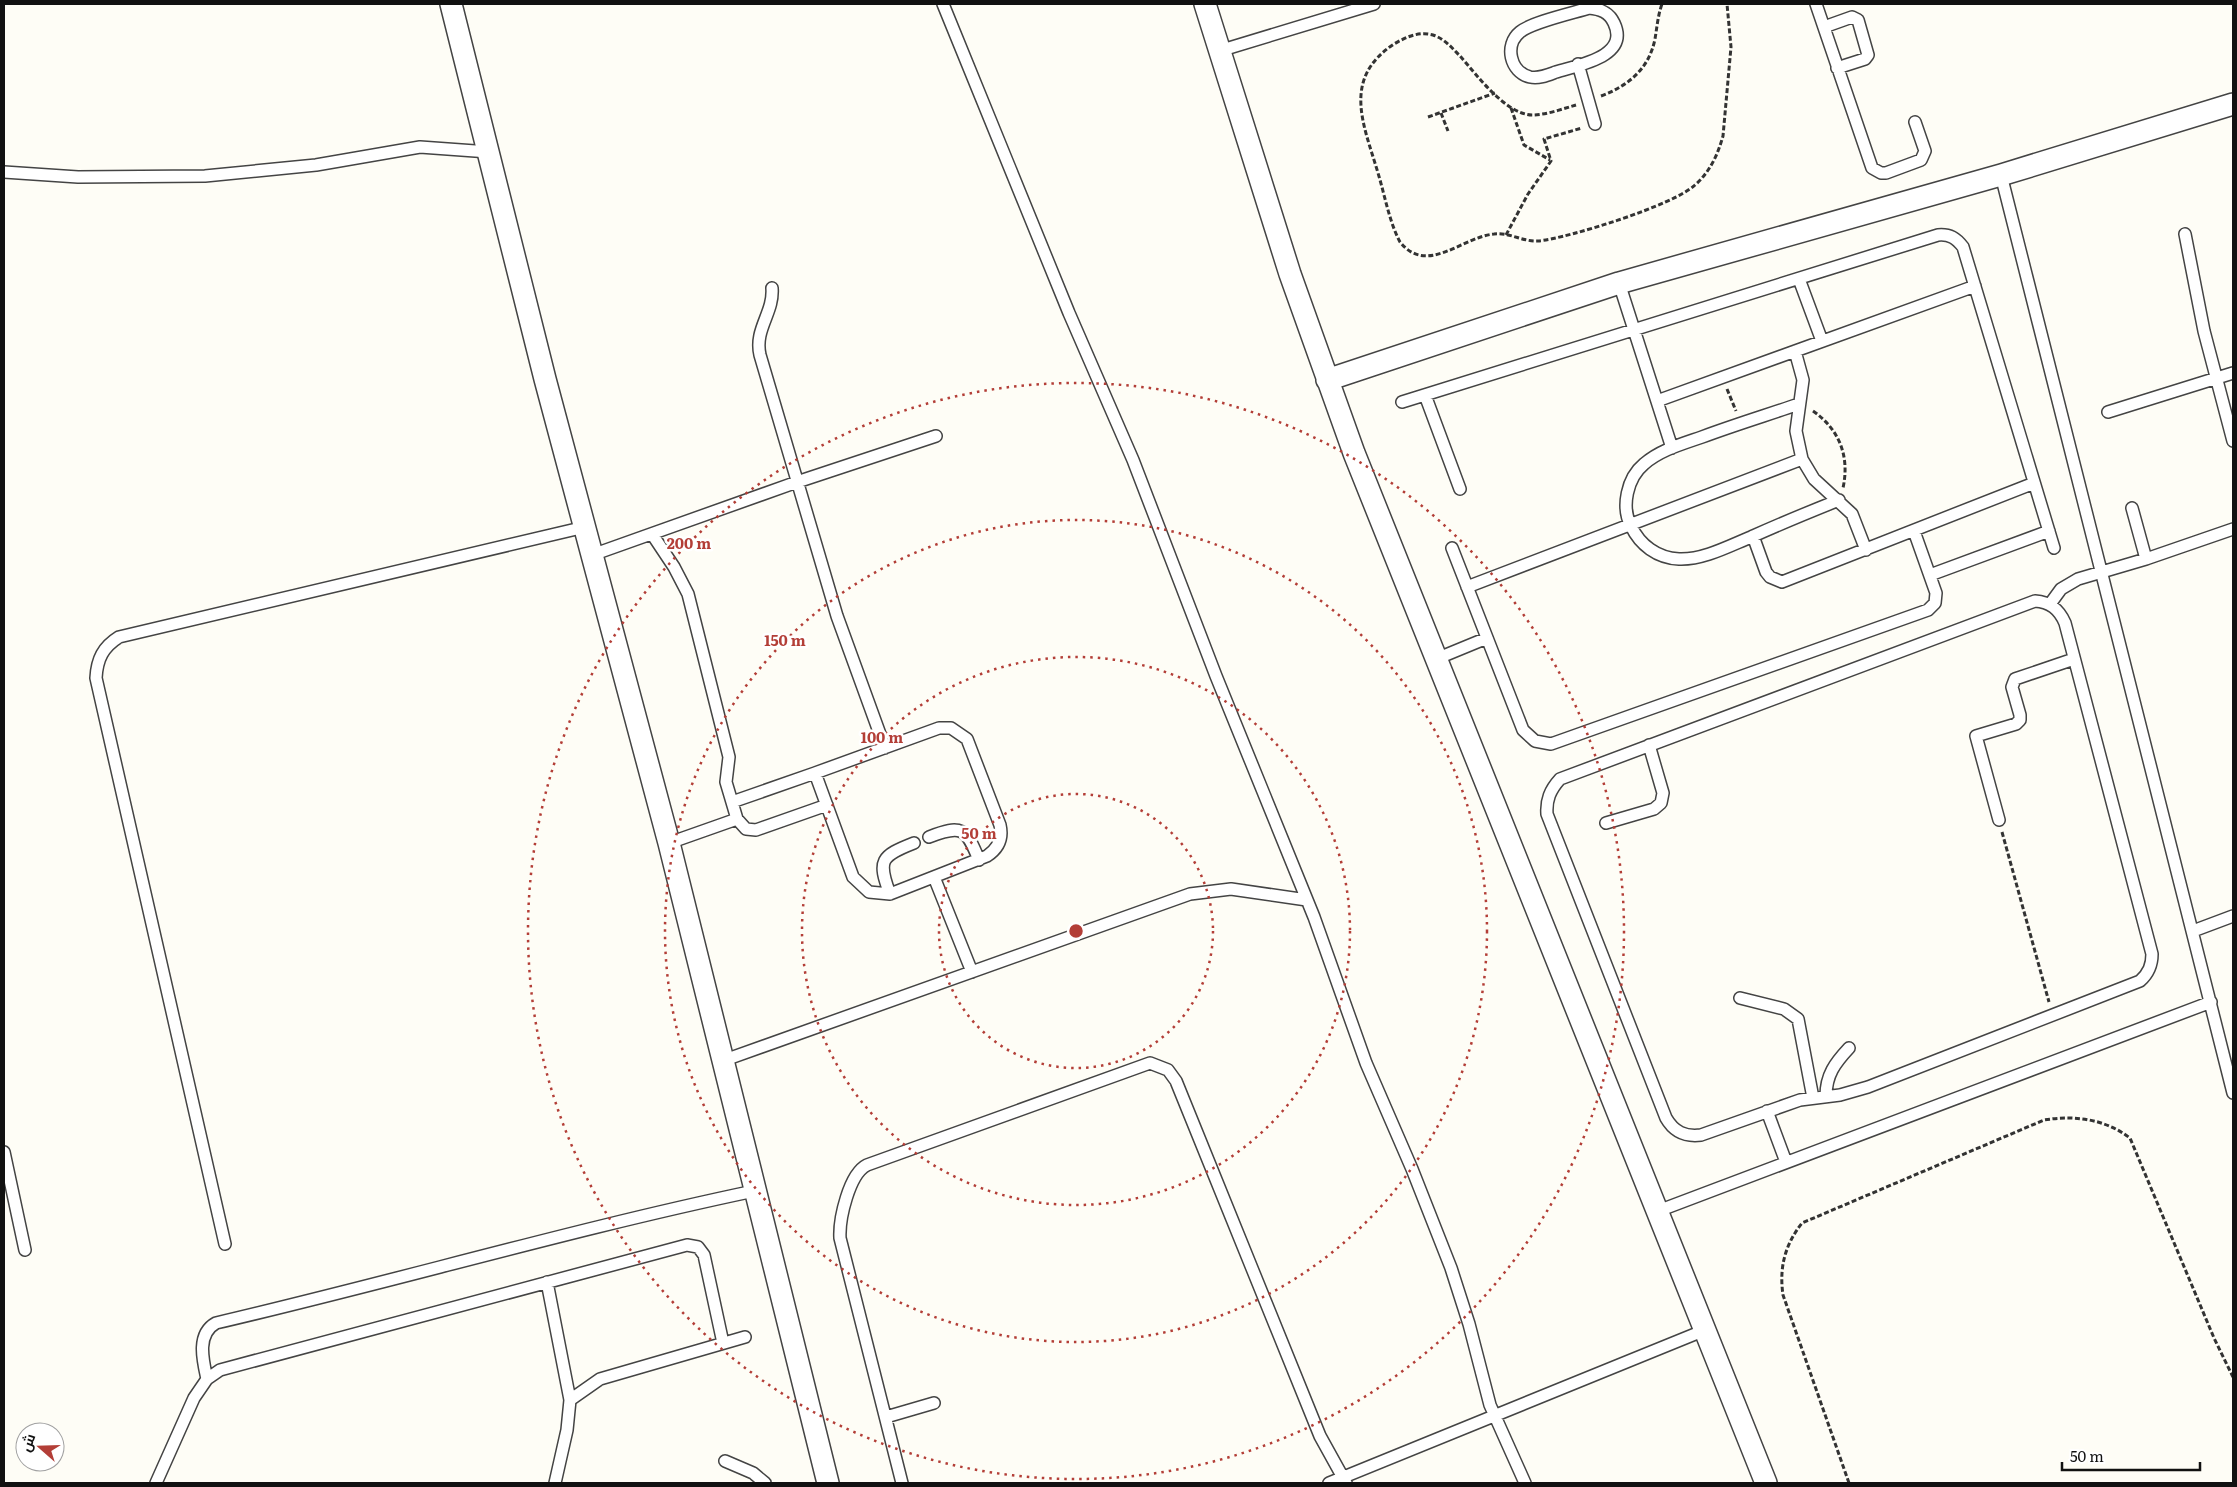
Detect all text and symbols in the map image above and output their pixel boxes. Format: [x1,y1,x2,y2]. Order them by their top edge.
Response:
text: 200 m [667,531,711,554]
text: 150 m [764,628,806,651]
text: 100 m [861,725,903,748]
text: 50 m [961,821,997,844]
centre of rings [1067,922,1085,940]
north arrow [15,1422,65,1472]
text: ش [14,1430,39,1454]
scale bar [2062,1440,2200,1472]
text: 50 m [2070,1444,2104,1467]

